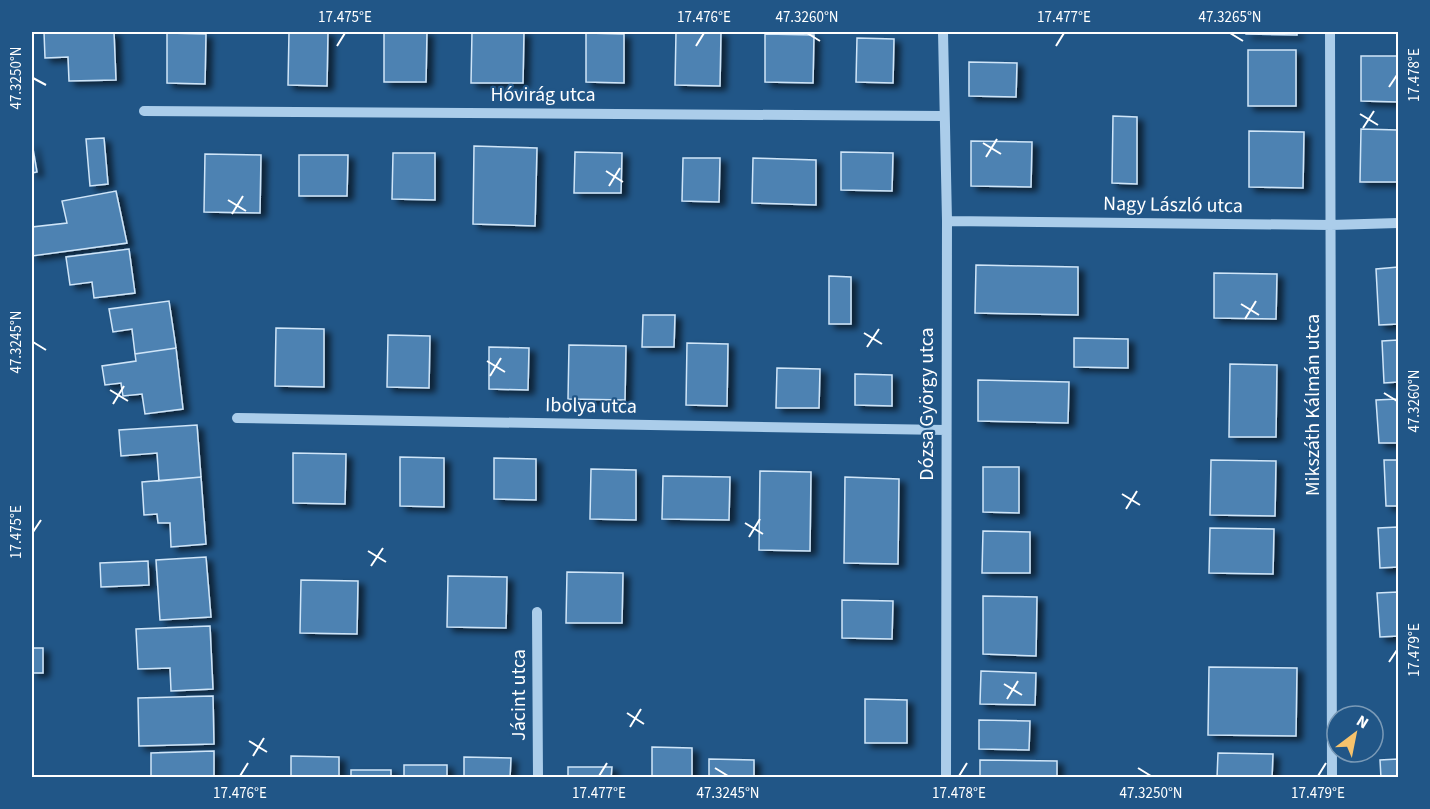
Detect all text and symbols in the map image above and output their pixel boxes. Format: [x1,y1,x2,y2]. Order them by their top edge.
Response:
text: 17.475°E [318,7,372,28]
text: 17.476°E [677,7,731,28]
text: 47.3260°N [775,7,839,28]
text: 17.477°E [1037,7,1091,28]
text: 47.3265°N [1198,7,1262,28]
text: 47.3250°N [6,46,27,110]
text: 17.478°E [1404,48,1425,102]
street label: Hóvirág utca [490,81,596,109]
street label: Nagy László utca [1103,190,1243,220]
text: 47.3245°N [6,310,27,374]
street label: Mikszáth Kálmán utca [1299,314,1327,496]
street label: Dózsa György utca [913,327,941,481]
text: 47.3260°N [1404,369,1425,433]
street label: Ibolya utca [545,391,637,421]
text: 17.475°E [6,505,27,559]
text: 17.479°E [1404,623,1425,677]
street label: Jácint utca [505,649,533,741]
north arrow [1325,704,1385,764]
text: N [1352,710,1373,734]
text: 17.476°E [213,783,267,804]
text: 17.477°E [572,783,626,804]
text: 47.3245°N [696,783,760,804]
text: 17.478°E [932,783,986,804]
text: 47.3250°N [1119,783,1183,804]
text: 17.479°E [1291,783,1345,804]

